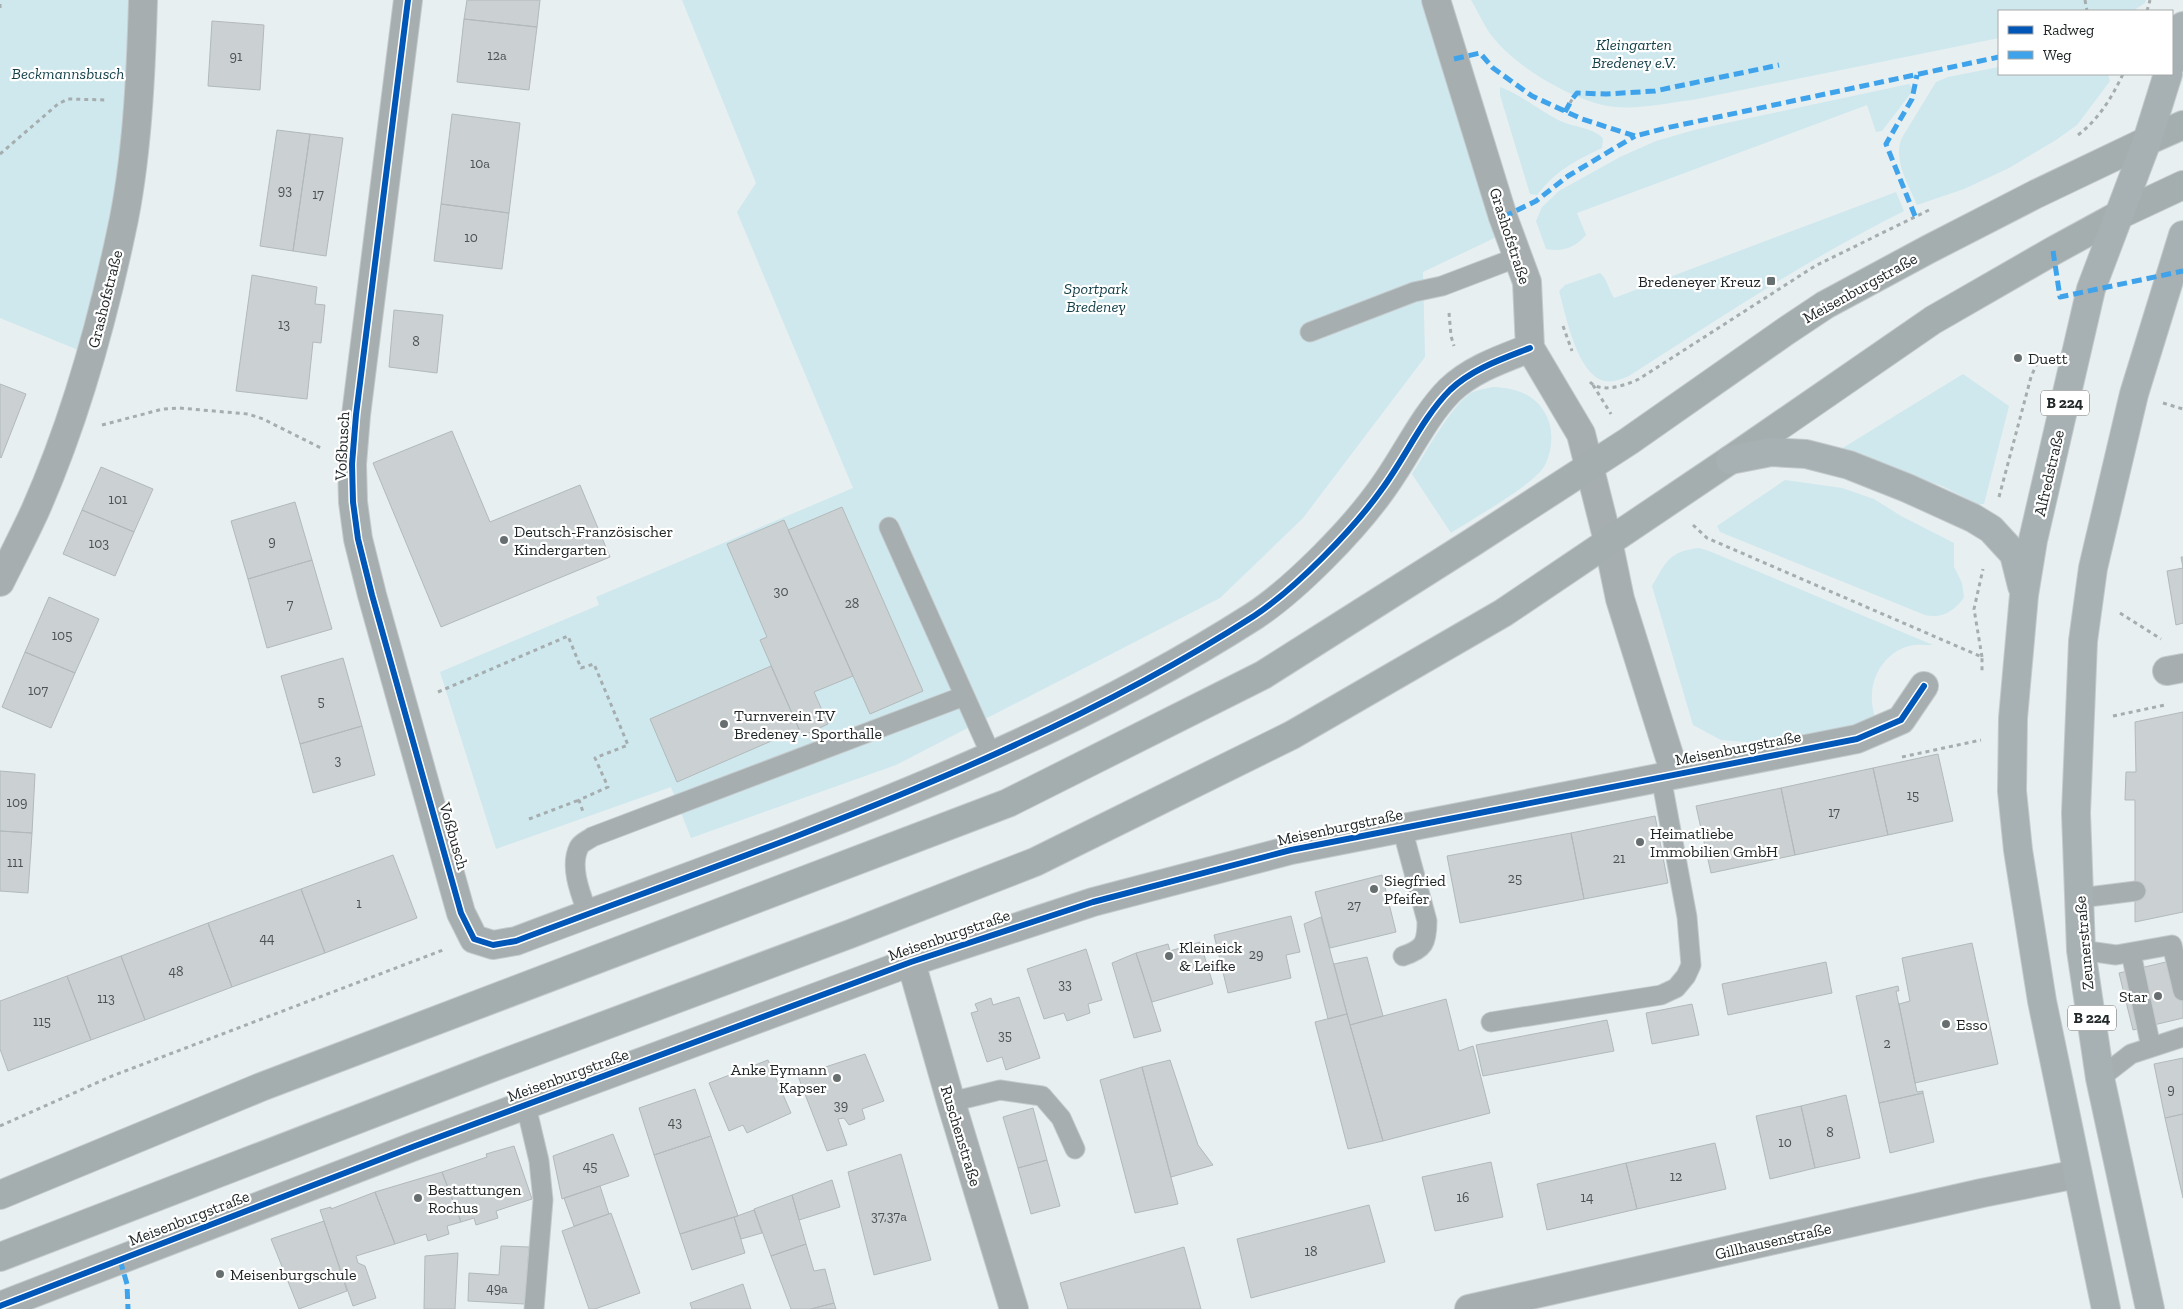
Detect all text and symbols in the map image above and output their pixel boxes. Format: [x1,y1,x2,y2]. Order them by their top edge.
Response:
legend [1998,10,2173,75]
text: Radweg [2043,21,2094,39]
park label: Kleingarten Bredeney e.V. [1592,35,1676,72]
text: Weg [2043,46,2072,64]
house number: 12a [487,47,507,64]
house number: 91 [230,48,243,65]
park label: Beckmannsbusch [12,64,124,83]
house number: 10a [470,155,490,172]
house number: 93 [278,182,292,199]
street label: Grashofstraße [1485,185,1535,287]
house number: 17 [312,186,324,203]
house number: 10 [464,229,478,246]
street label: Grashofstraße [84,248,126,350]
street label: Meisenburgstraße [1800,249,1920,327]
place label: Bredeneyer Kreuz [1638,272,1761,291]
marker: Bredeneyer Kreuz [1765,275,1777,287]
park label: Sportpark Bredeney [1064,279,1128,316]
house number: 13 [278,316,290,333]
house number: 8 [412,333,420,350]
place label: Duett [2028,349,2068,368]
marker: Duett [2012,352,2024,364]
road number: B 224 [2041,390,2089,416]
street label: Voßbusch [331,411,353,482]
street label: Alfredstraße [2030,428,2068,518]
house number: 101 [109,491,128,508]
place label: Deutsch-Französischer Kindergarten [514,522,674,559]
house number: 9 [268,533,276,550]
marker: Deutsch-Französischer Kindergarten [498,534,510,546]
house number: 103 [89,535,109,552]
house number: 30 [774,583,788,600]
house number: 28 [845,595,859,612]
house number: 7 [287,596,294,613]
house number: 105 [52,627,72,644]
house number: 107 [28,682,48,699]
house number: 5 [317,693,325,710]
place label: Turnverein TV Bredeney - Sporthalle [734,706,882,743]
marker: Turnverein TV Bredeney - Sporthalle [718,718,730,730]
street label: Meisenburgstraße [1673,726,1803,770]
house number: 3 [335,752,342,769]
house number: 15 [1907,787,1919,804]
house number: 109 [7,794,27,811]
street label: Voßbusch [435,799,473,872]
street label: Meisenburgstraße [1276,804,1404,850]
house number: 17 [1828,804,1840,821]
place label: Heimatliebe Immobilien GmbH [1650,824,1778,861]
marker: Heimatliebe Immobilien GmbH [1634,836,1646,848]
house number: 21 [1613,850,1626,867]
house number: 111 [7,854,24,871]
house number: 25 [1508,870,1522,887]
place label: Siegfried Pfeifer [1384,871,1446,908]
marker: Siegfried Pfeifer [1368,883,1380,895]
house number: 1 [356,895,362,912]
street label: Zeunerstraße [2070,895,2098,991]
house number: 27 [1347,897,1361,914]
street label: Meisenburgstraße [885,905,1013,965]
house number: 44 [259,930,275,947]
place label: Kleineick & Leifke [1179,938,1243,975]
house number: 29 [1249,946,1263,963]
marker: Kleineick & Leifke [1163,950,1175,962]
house number: 48 [168,963,184,980]
house number: 33 [1058,976,1072,993]
place label: Star [2119,987,2148,1006]
house number: 113 [97,990,115,1007]
marker: Star [2152,990,2164,1002]
road number: B 224 [2068,1006,2116,1030]
house number: 115 [33,1013,51,1030]
place label: Esso [1956,1015,1988,1034]
marker: Esso [1940,1018,1952,1030]
house number: 35 [998,1027,1012,1044]
house number: 2 [1883,1035,1891,1052]
street label: Meisenburgstraße [505,1044,631,1106]
place label: Anke Eymann Kapser [731,1060,828,1097]
marker: Anke Eymann Kapser [831,1072,843,1084]
house number: 9 [2167,1081,2175,1098]
street label: Ruschenstraße [937,1083,985,1189]
house number: 39 [834,1097,848,1114]
house number: 43 [668,1114,682,1131]
house number: 8 [1826,1124,1834,1141]
house number: 10 [1778,1134,1792,1151]
house number: 45 [583,1158,597,1175]
house number: 12 [1670,1168,1682,1185]
place label: Bestattungen Rochus [428,1180,522,1217]
street label: Meisenburgstraße [126,1186,252,1250]
house number: 16 [1457,1189,1469,1206]
house number: 14 [1581,1189,1594,1206]
marker: Bestattungen Rochus [412,1192,424,1204]
house number: 37,37a [871,1208,907,1225]
street label: Gillhausenstraße [1713,1218,1833,1264]
house number: 18 [1305,1243,1317,1260]
place label: Meisenburgschule [230,1265,357,1284]
marker: Meisenburgschule [214,1268,226,1280]
house number: 49a [486,1280,508,1297]

